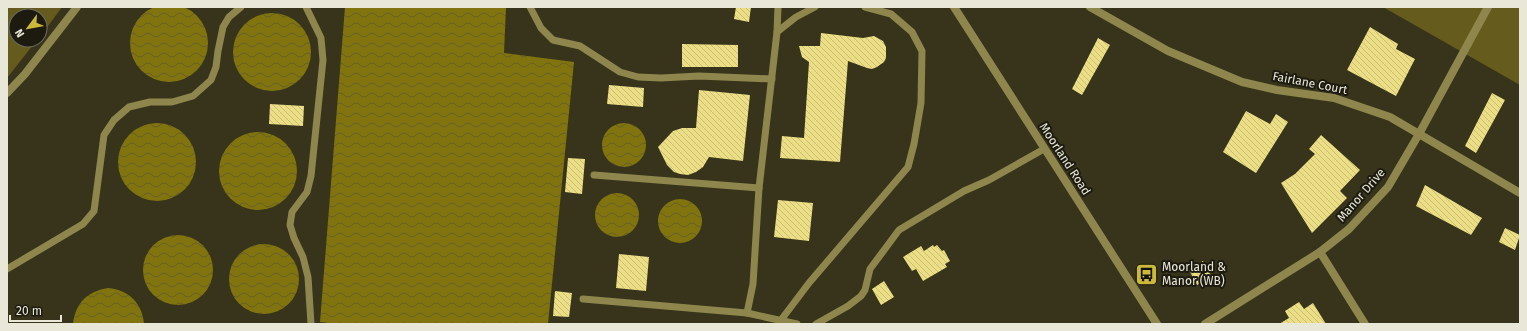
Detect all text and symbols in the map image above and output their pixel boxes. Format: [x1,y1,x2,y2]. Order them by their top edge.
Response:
north arrow [8,8,48,48]
text: N [12,26,27,40]
street label: Fairlane Court [1271,69,1349,97]
street label: Moorland Road [1037,120,1093,198]
street label: Manor Drive [1334,166,1388,224]
place label: Moorland & Manor (WB) [1162,260,1226,288]
bus stop icon: Moorland & Manor (WB) [1133,261,1159,287]
scale bar [10,297,61,323]
text: 20 m [16,304,42,318]

